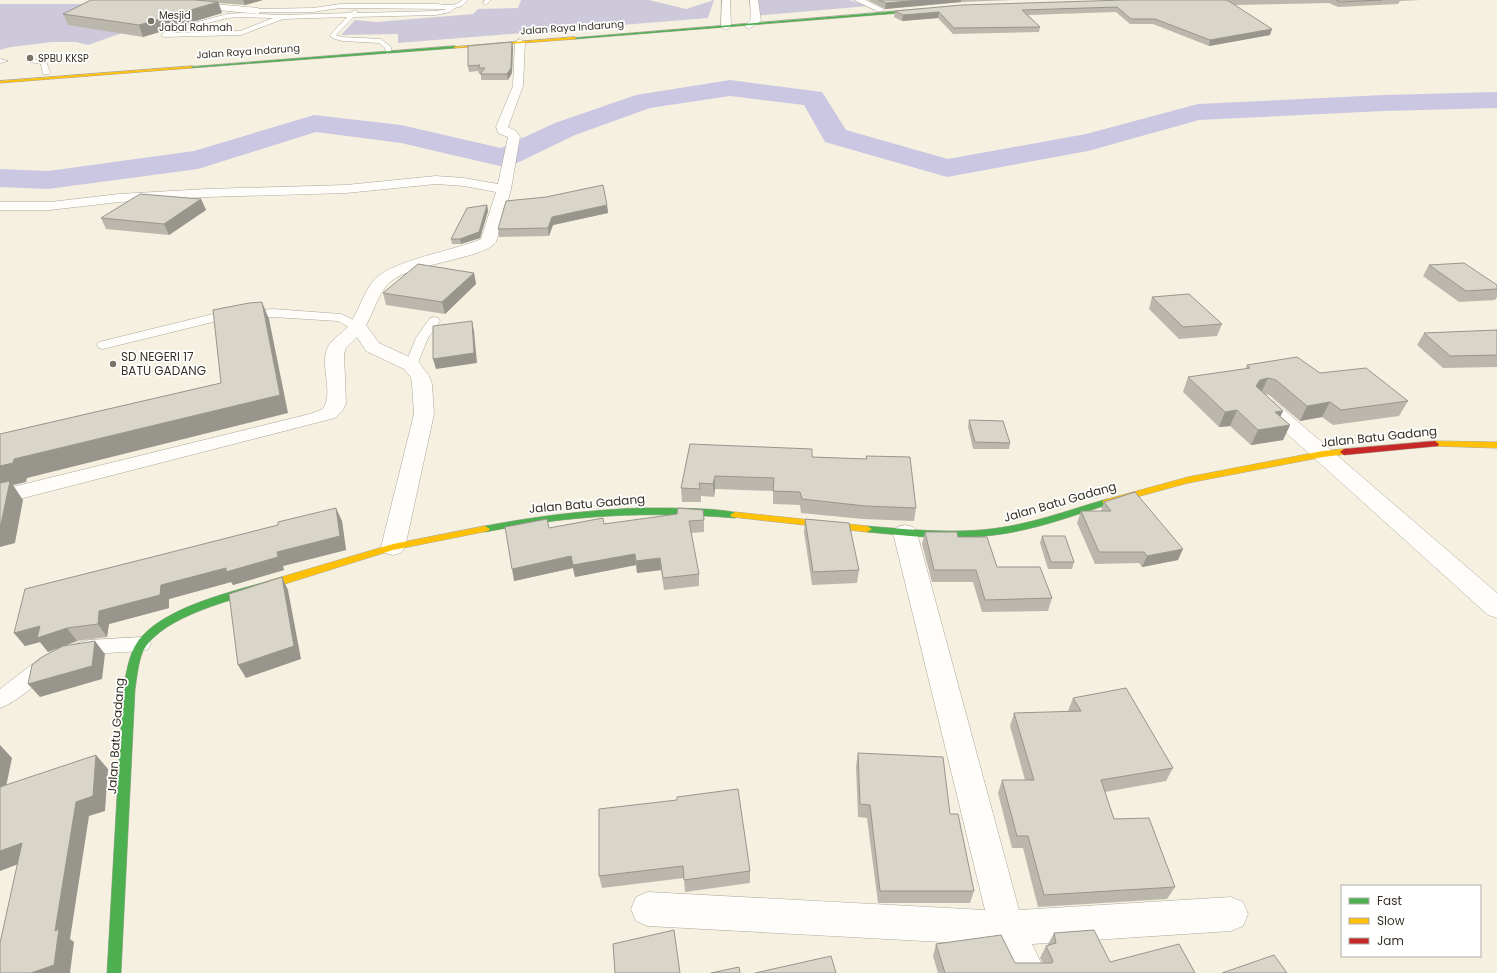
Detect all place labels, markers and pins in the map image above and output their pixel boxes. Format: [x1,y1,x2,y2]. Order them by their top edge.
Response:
place label: Mesjid Jabal Rahmah [159,8,232,35]
marker: Mesjid Jabal Rahmah [146,16,156,26]
place label: SPBU KKSP [38,51,89,66]
marker: SPBU KKSP [25,53,35,63]
place label: SD NEGERI 17 BATU GADANG [121,348,206,379]
marker: SD NEGERI 17 BATU GADANG [108,359,118,369]

